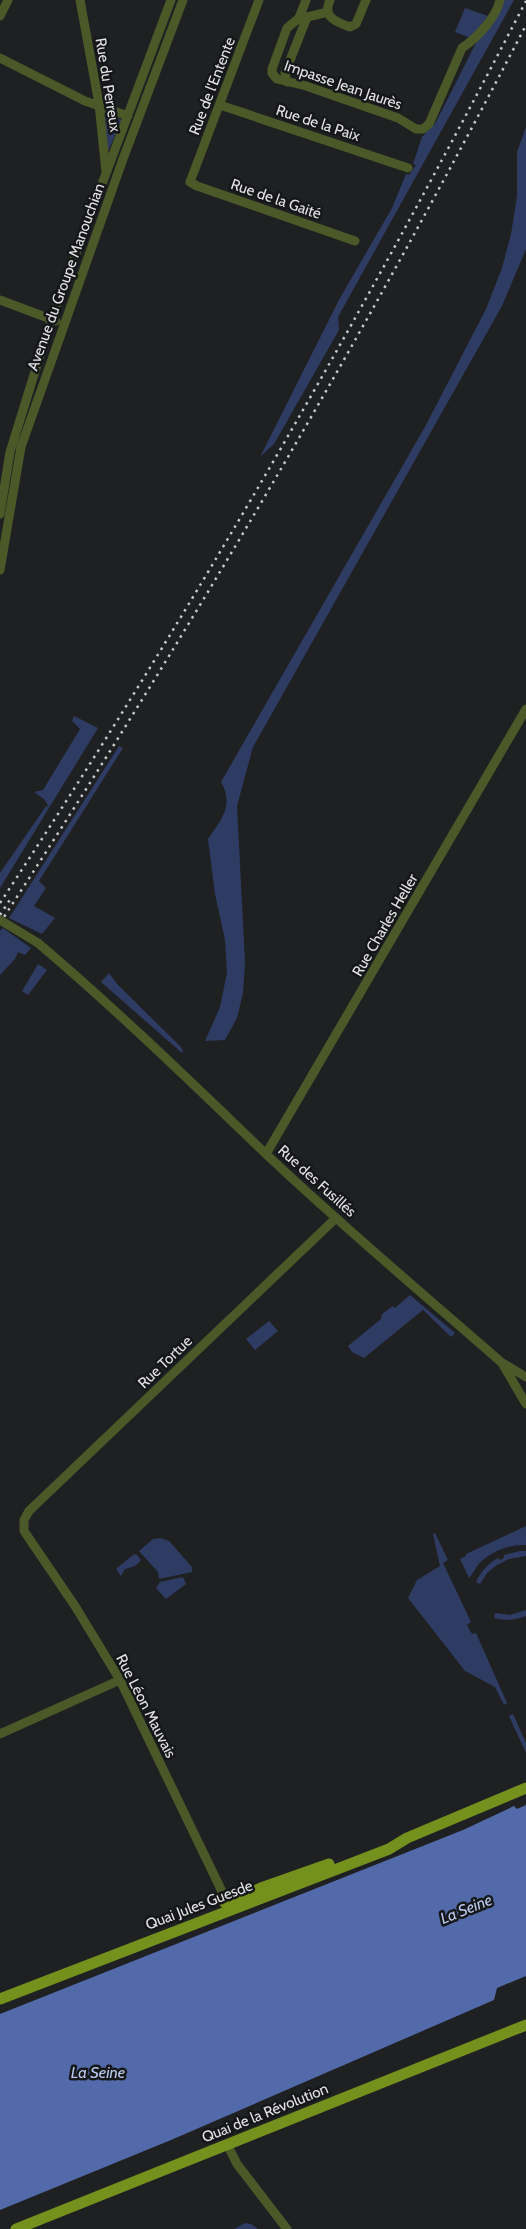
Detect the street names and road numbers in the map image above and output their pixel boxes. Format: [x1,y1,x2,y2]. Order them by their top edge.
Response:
street label: Rue de l'Entente [185,34,239,137]
street label: Rue du Perreux [92,37,124,133]
street label: Impasse Jean Jaurès [282,56,404,114]
street label: Rue de la Paix [274,101,362,145]
street label: Rue de la Gaité [228,175,324,223]
street label: Avenue du Groupe Manouchian [24,181,108,373]
street label: Rue Charles Heller [348,870,422,979]
street label: Rue des Fusillés [274,1141,360,1221]
street label: Rue Tortue [134,1332,196,1392]
street label: Rue Léon Mauvais [112,1651,180,1761]
street label: Quai Jules Guesde [143,1876,255,1934]
street label: Quai de la Révolution [199,2079,331,2147]

